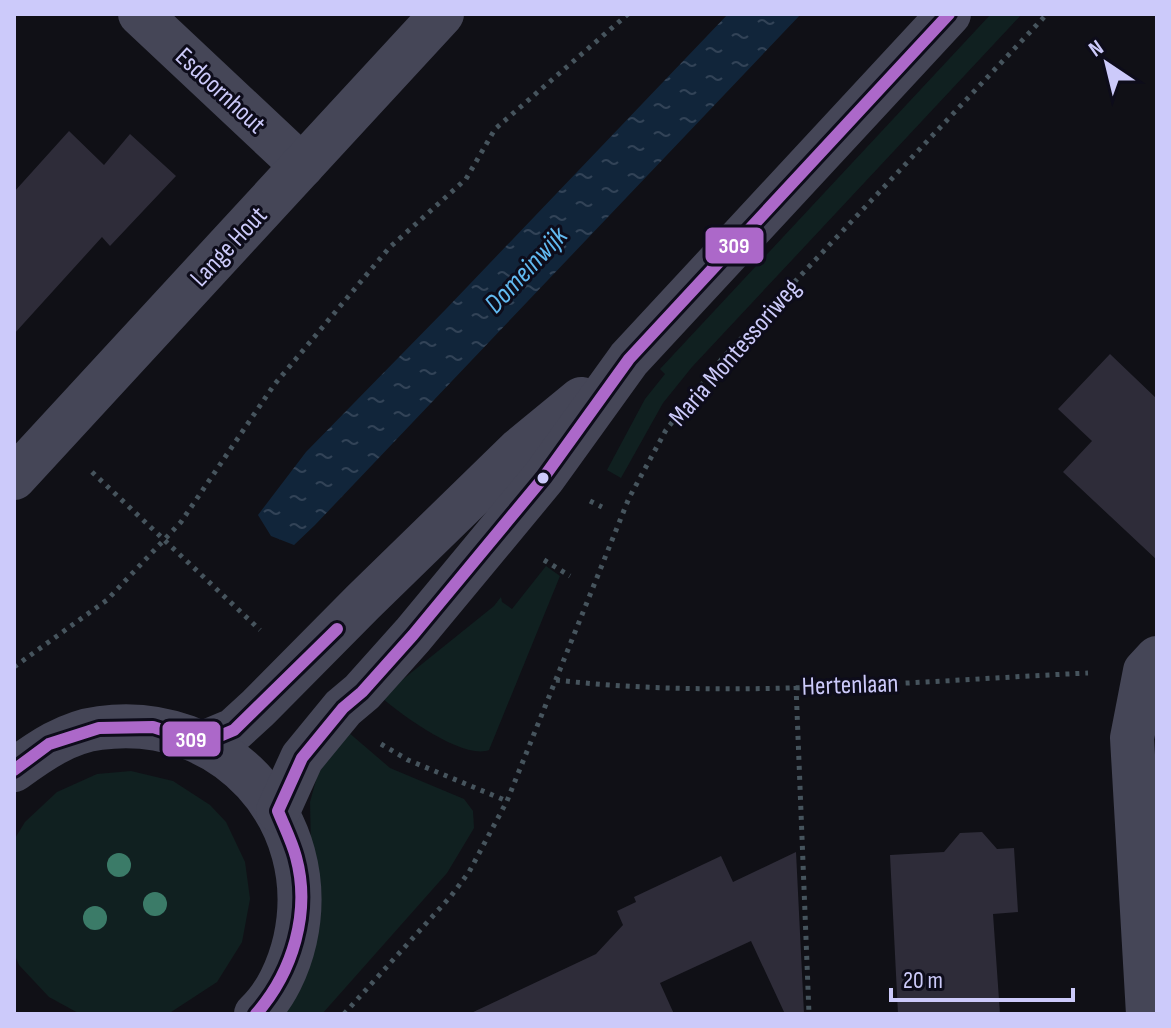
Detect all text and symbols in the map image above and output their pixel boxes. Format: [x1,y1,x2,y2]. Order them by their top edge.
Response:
north arrow [1067,24,1147,104]
text: N [1084,34,1109,63]
street label: Esdoornhout [169,42,271,141]
street label: Lange Hout [184,200,274,294]
water label: Domeinwijk [478,219,575,320]
line badge: 309 [704,226,765,265]
text: 309 [719,233,749,260]
street label: Maria Montessoriweg [663,273,807,433]
unlabelled marker [535,470,551,486]
street label: Hertenlaan [801,668,899,703]
line badge: 309 [161,720,222,758]
text: 309 [176,727,206,754]
scale bar [891,952,1073,1002]
text: 20 m [903,966,943,995]

